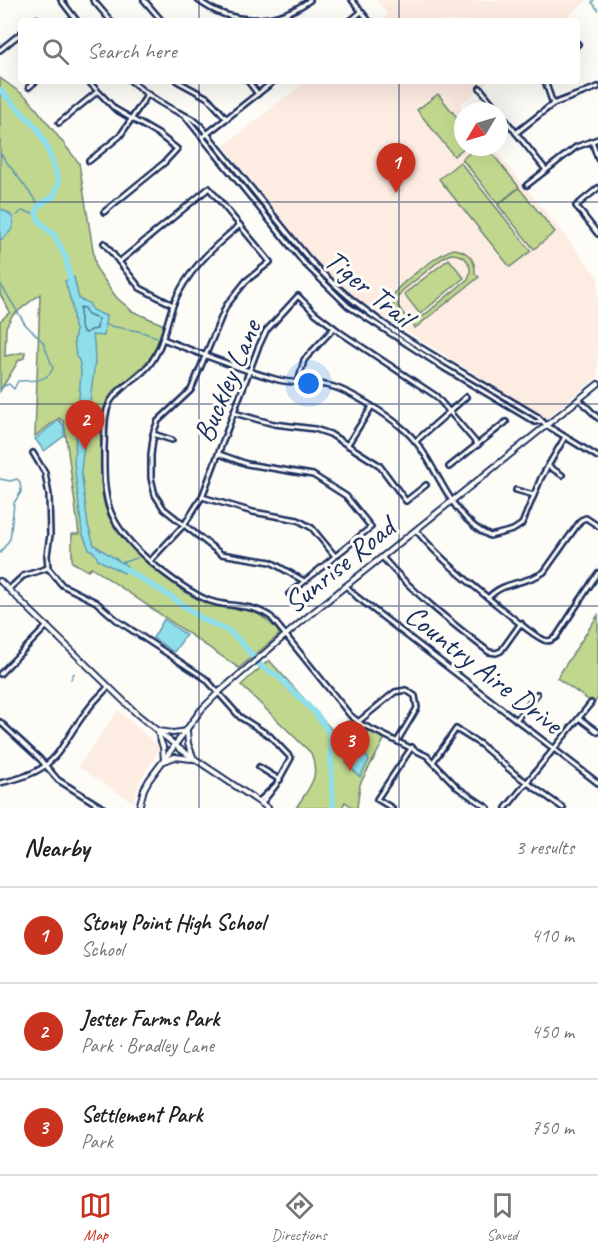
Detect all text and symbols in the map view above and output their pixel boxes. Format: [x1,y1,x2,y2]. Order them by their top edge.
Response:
search box [18,18,580,84]
icon: search [39,35,72,68]
text: Search here [87,37,177,65]
north arrow [454,102,508,156]
pin: 1 [376,144,416,193]
street label: Tiger Trail [317,241,425,338]
street label: Buckley Lane [184,312,271,448]
your location [294,369,323,398]
pin: 2 [66,400,104,450]
street label: Sunrise Road [276,506,406,621]
street label: Country Aire Drive [398,596,572,744]
pin: 3 [330,722,370,771]
text: Nearby [24,831,89,864]
text: 3 results [515,835,574,860]
text: Stony Point High School [81,909,265,937]
text: 1 [39,923,48,948]
text: 410 m [531,923,574,948]
text: School [81,937,124,962]
text: Jester Farms Park [81,1005,219,1033]
text: 2 [39,1019,48,1044]
text: 450 m [531,1019,574,1044]
text: Park · Bradley Lane [81,1033,214,1058]
text: Settlement Park [81,1101,203,1129]
text: 3 [39,1115,48,1140]
text: 750 m [531,1115,574,1140]
text: Park [81,1129,113,1154]
tab: Map [79,1189,112,1245]
tab: Directions [271,1189,327,1245]
tab: Saved [486,1189,519,1245]

